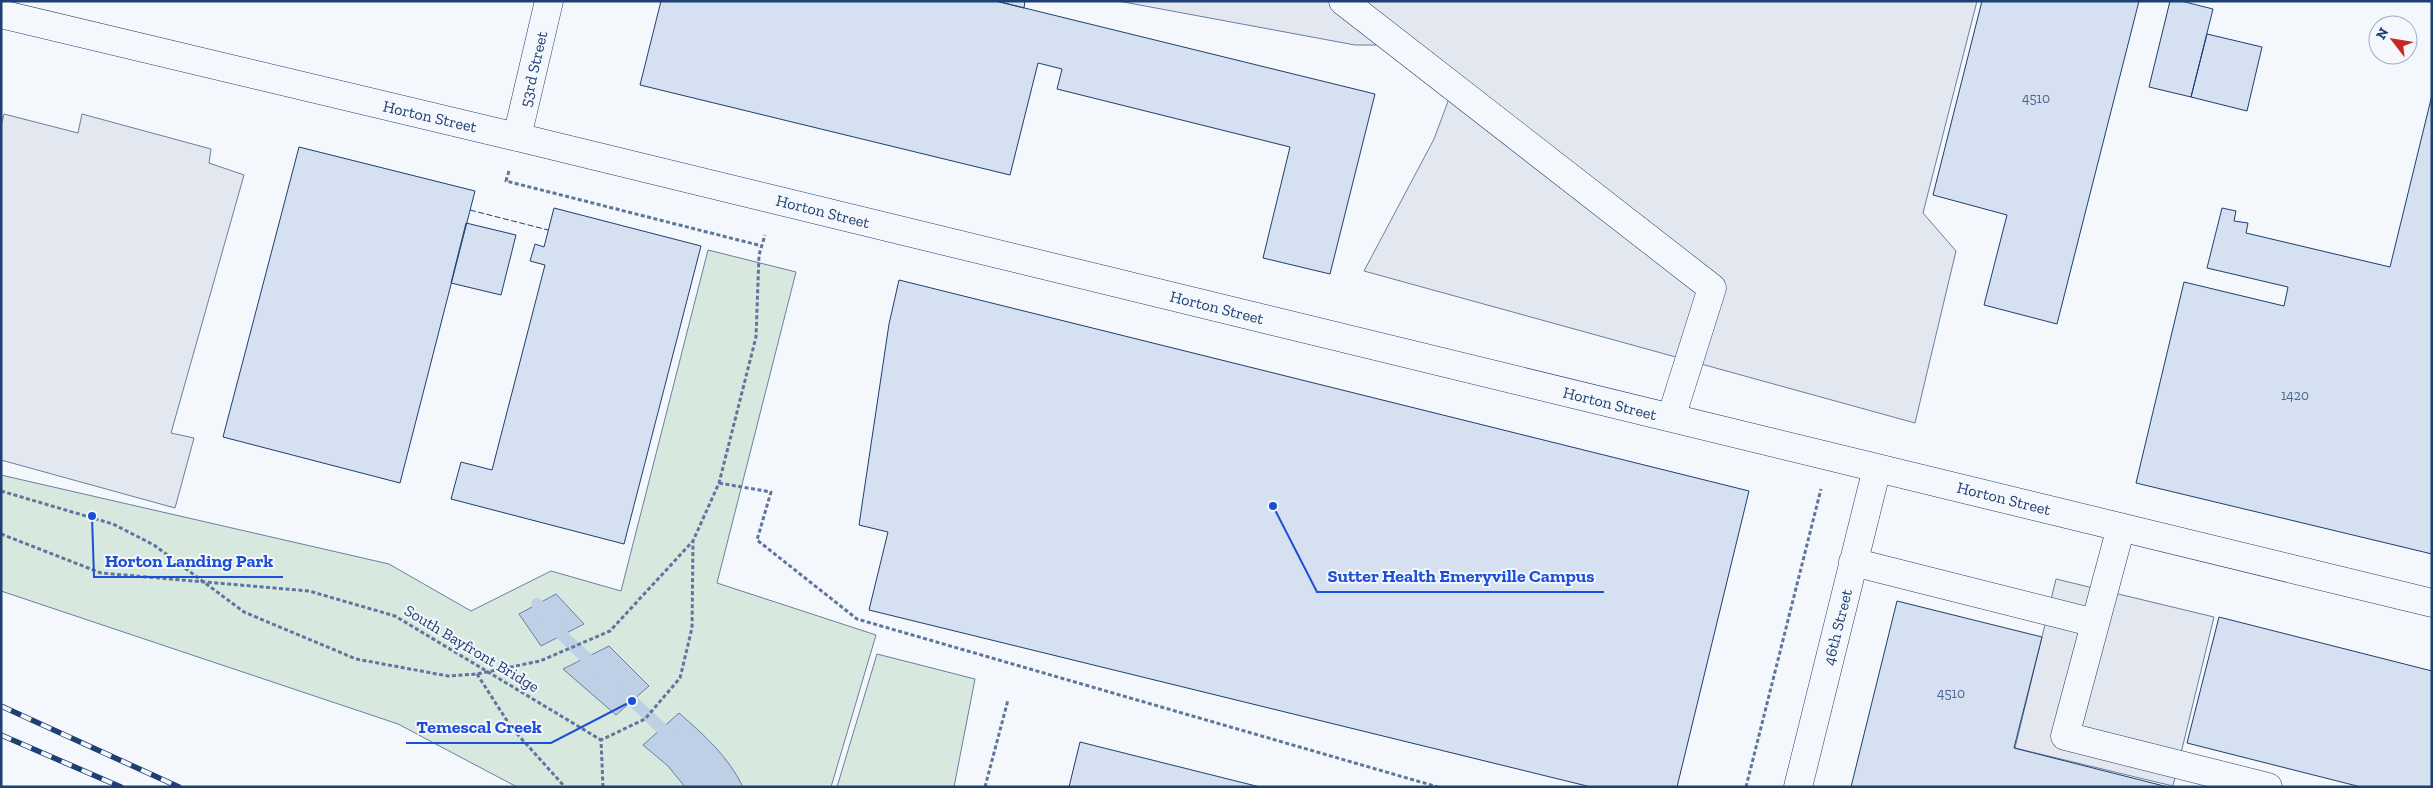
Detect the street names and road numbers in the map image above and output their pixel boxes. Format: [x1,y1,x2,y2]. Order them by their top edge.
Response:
street label: 53rd Street [516,29,551,109]
street label: Horton Street [381,96,479,137]
street label: Horton Street [774,191,872,232]
street label: Horton Street [1168,287,1266,328]
street label: Horton Street [1561,383,1659,424]
street label: Horton Street [1955,478,2053,519]
street label: 46th Street [1819,587,1856,667]
street label: South Bayfront Bridge [401,601,543,696]

